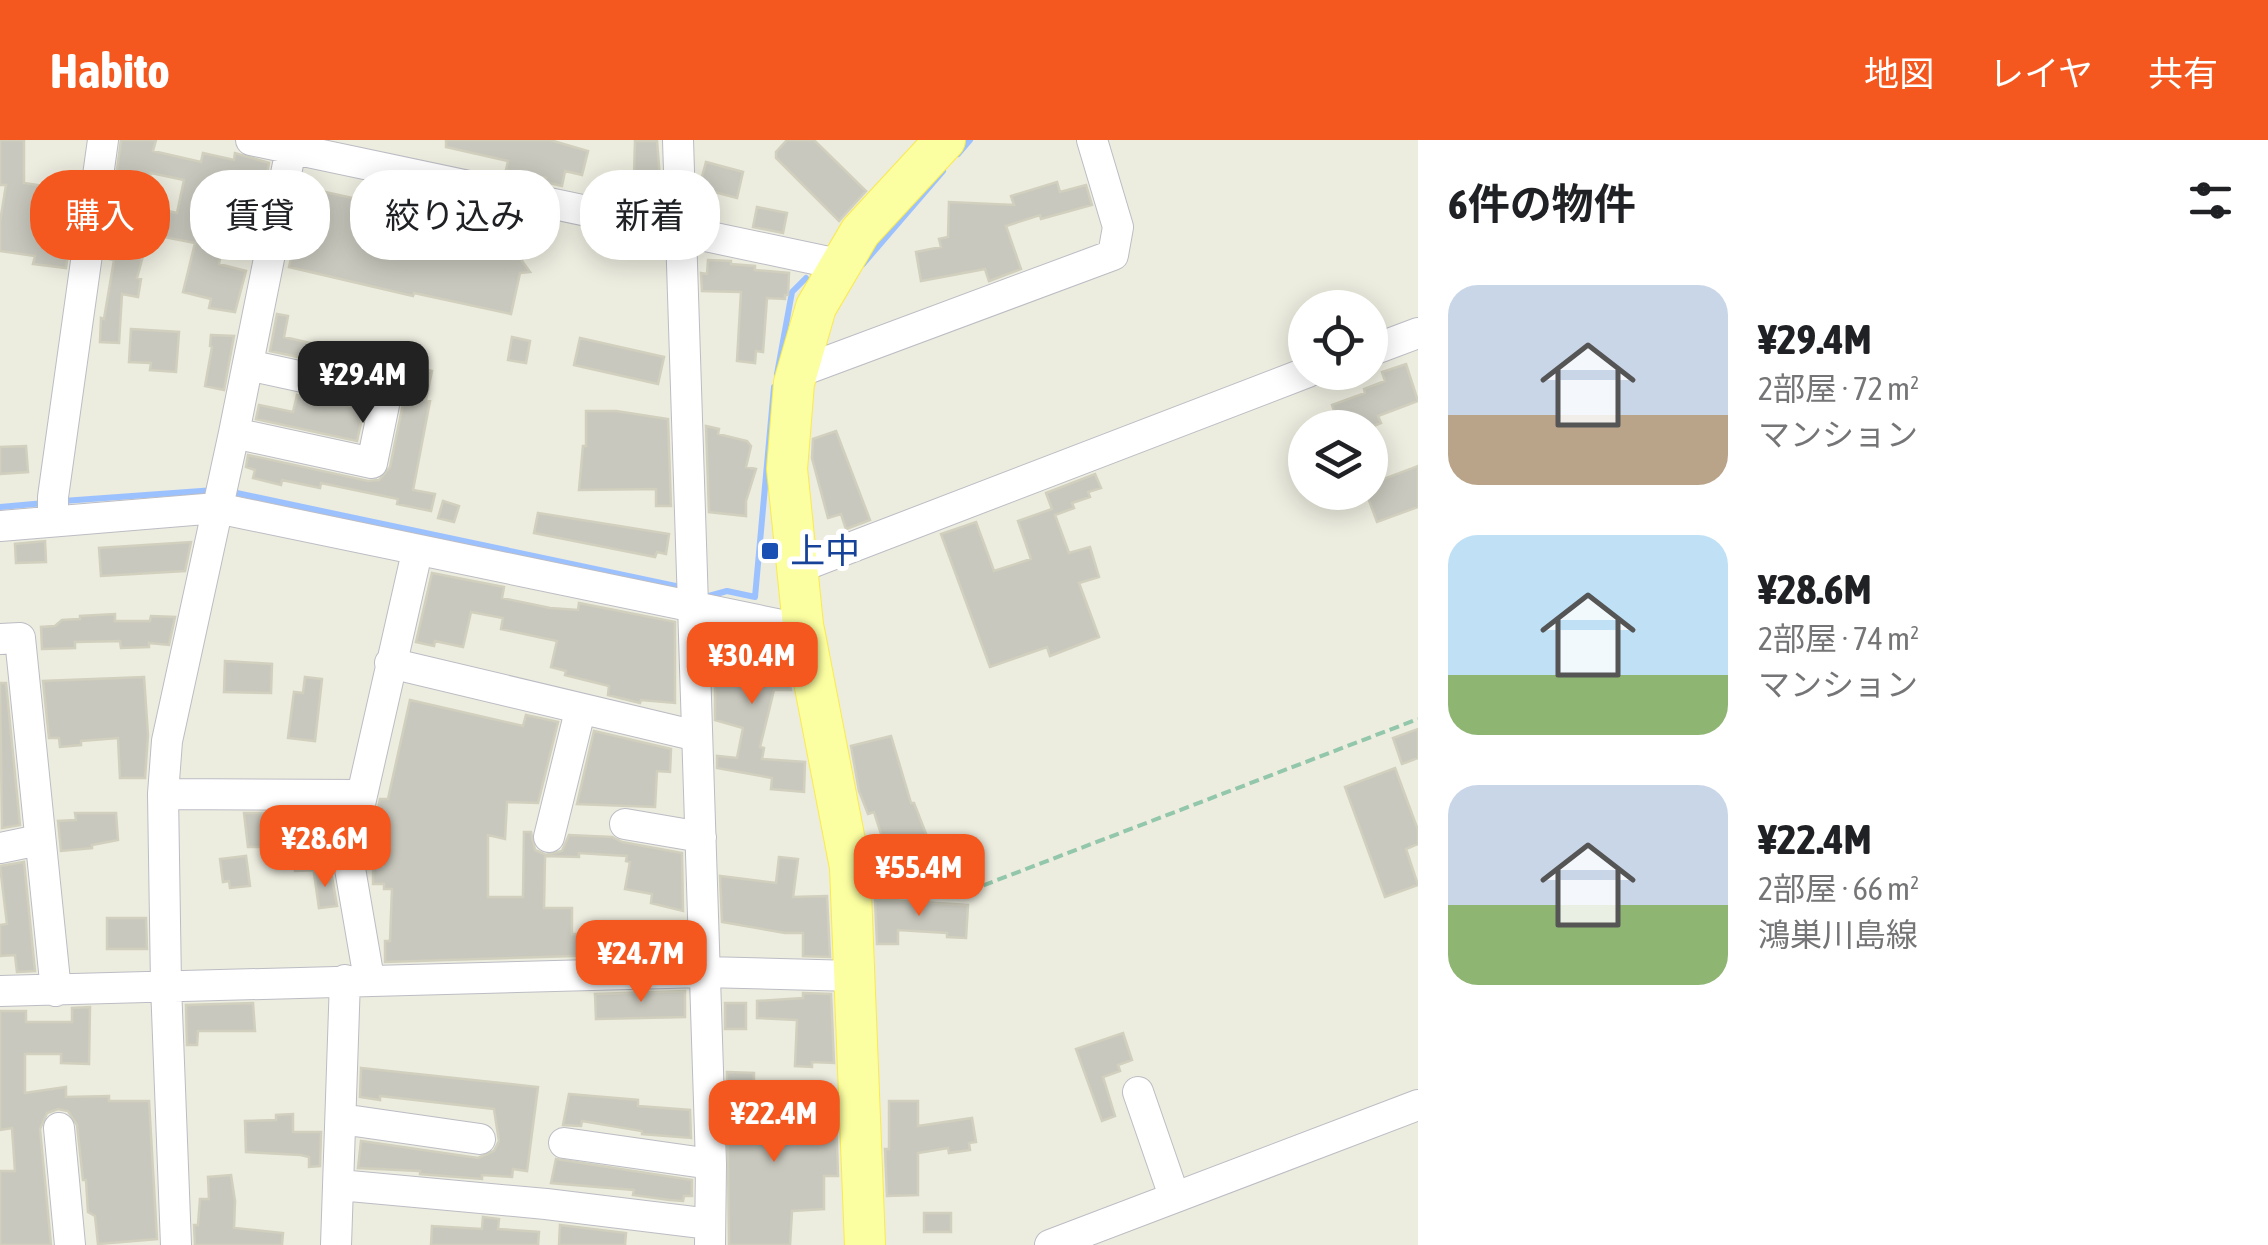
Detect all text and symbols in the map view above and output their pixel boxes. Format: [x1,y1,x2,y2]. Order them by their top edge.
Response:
text: Habito [50,43,170,98]
text: 地図 [1864,53,1934,93]
text: レイヤ [1989,53,2093,93]
text: 共有 [2148,53,2218,93]
chip: 購入 [30,170,170,260]
chip: 賃貸 [190,170,330,260]
chip: 絞り込み [350,170,560,260]
chip: 新着 [580,170,720,260]
icon: filters [2183,173,2238,228]
text: 6件の物件 [1448,180,1636,228]
map controls [1288,290,1388,510]
button: locate [1288,290,1388,390]
text: ¥29.4M [1758,315,1872,363]
icon: home [1528,325,1648,445]
pin: ¥29.4M [282,341,444,426]
text: ¥29.4M [320,355,406,392]
text: 2部屋 · 72 m² [1758,370,1919,407]
button: layers [1288,410,1388,510]
text: マンション [1758,416,1918,453]
place label: 上中 [790,530,860,570]
marker: 上中 [759,540,781,562]
text: ¥28.6M [1758,565,1872,613]
icon: home [1528,575,1648,695]
text: 2部屋 · 74 m² [1758,620,1919,657]
pin: ¥30.4M [671,622,833,707]
text: ¥30.4M [709,636,795,673]
text: マンション [1758,666,1918,703]
pin: ¥28.6M [244,805,406,890]
text: ¥22.4M [1758,815,1872,863]
text: ¥28.6M [282,819,368,856]
icon: home [1528,825,1648,945]
pin: ¥55.4M [838,834,1000,919]
text: ¥55.4M [876,848,962,885]
text: 2部屋 · 66 m² [1758,870,1919,907]
text: 鴻巣川島線 [1758,916,1918,953]
pin: ¥24.7M [560,920,722,1005]
text: ¥24.7M [598,934,684,971]
pin: ¥22.4M [693,1080,855,1165]
text: ¥22.4M [731,1094,817,1131]

